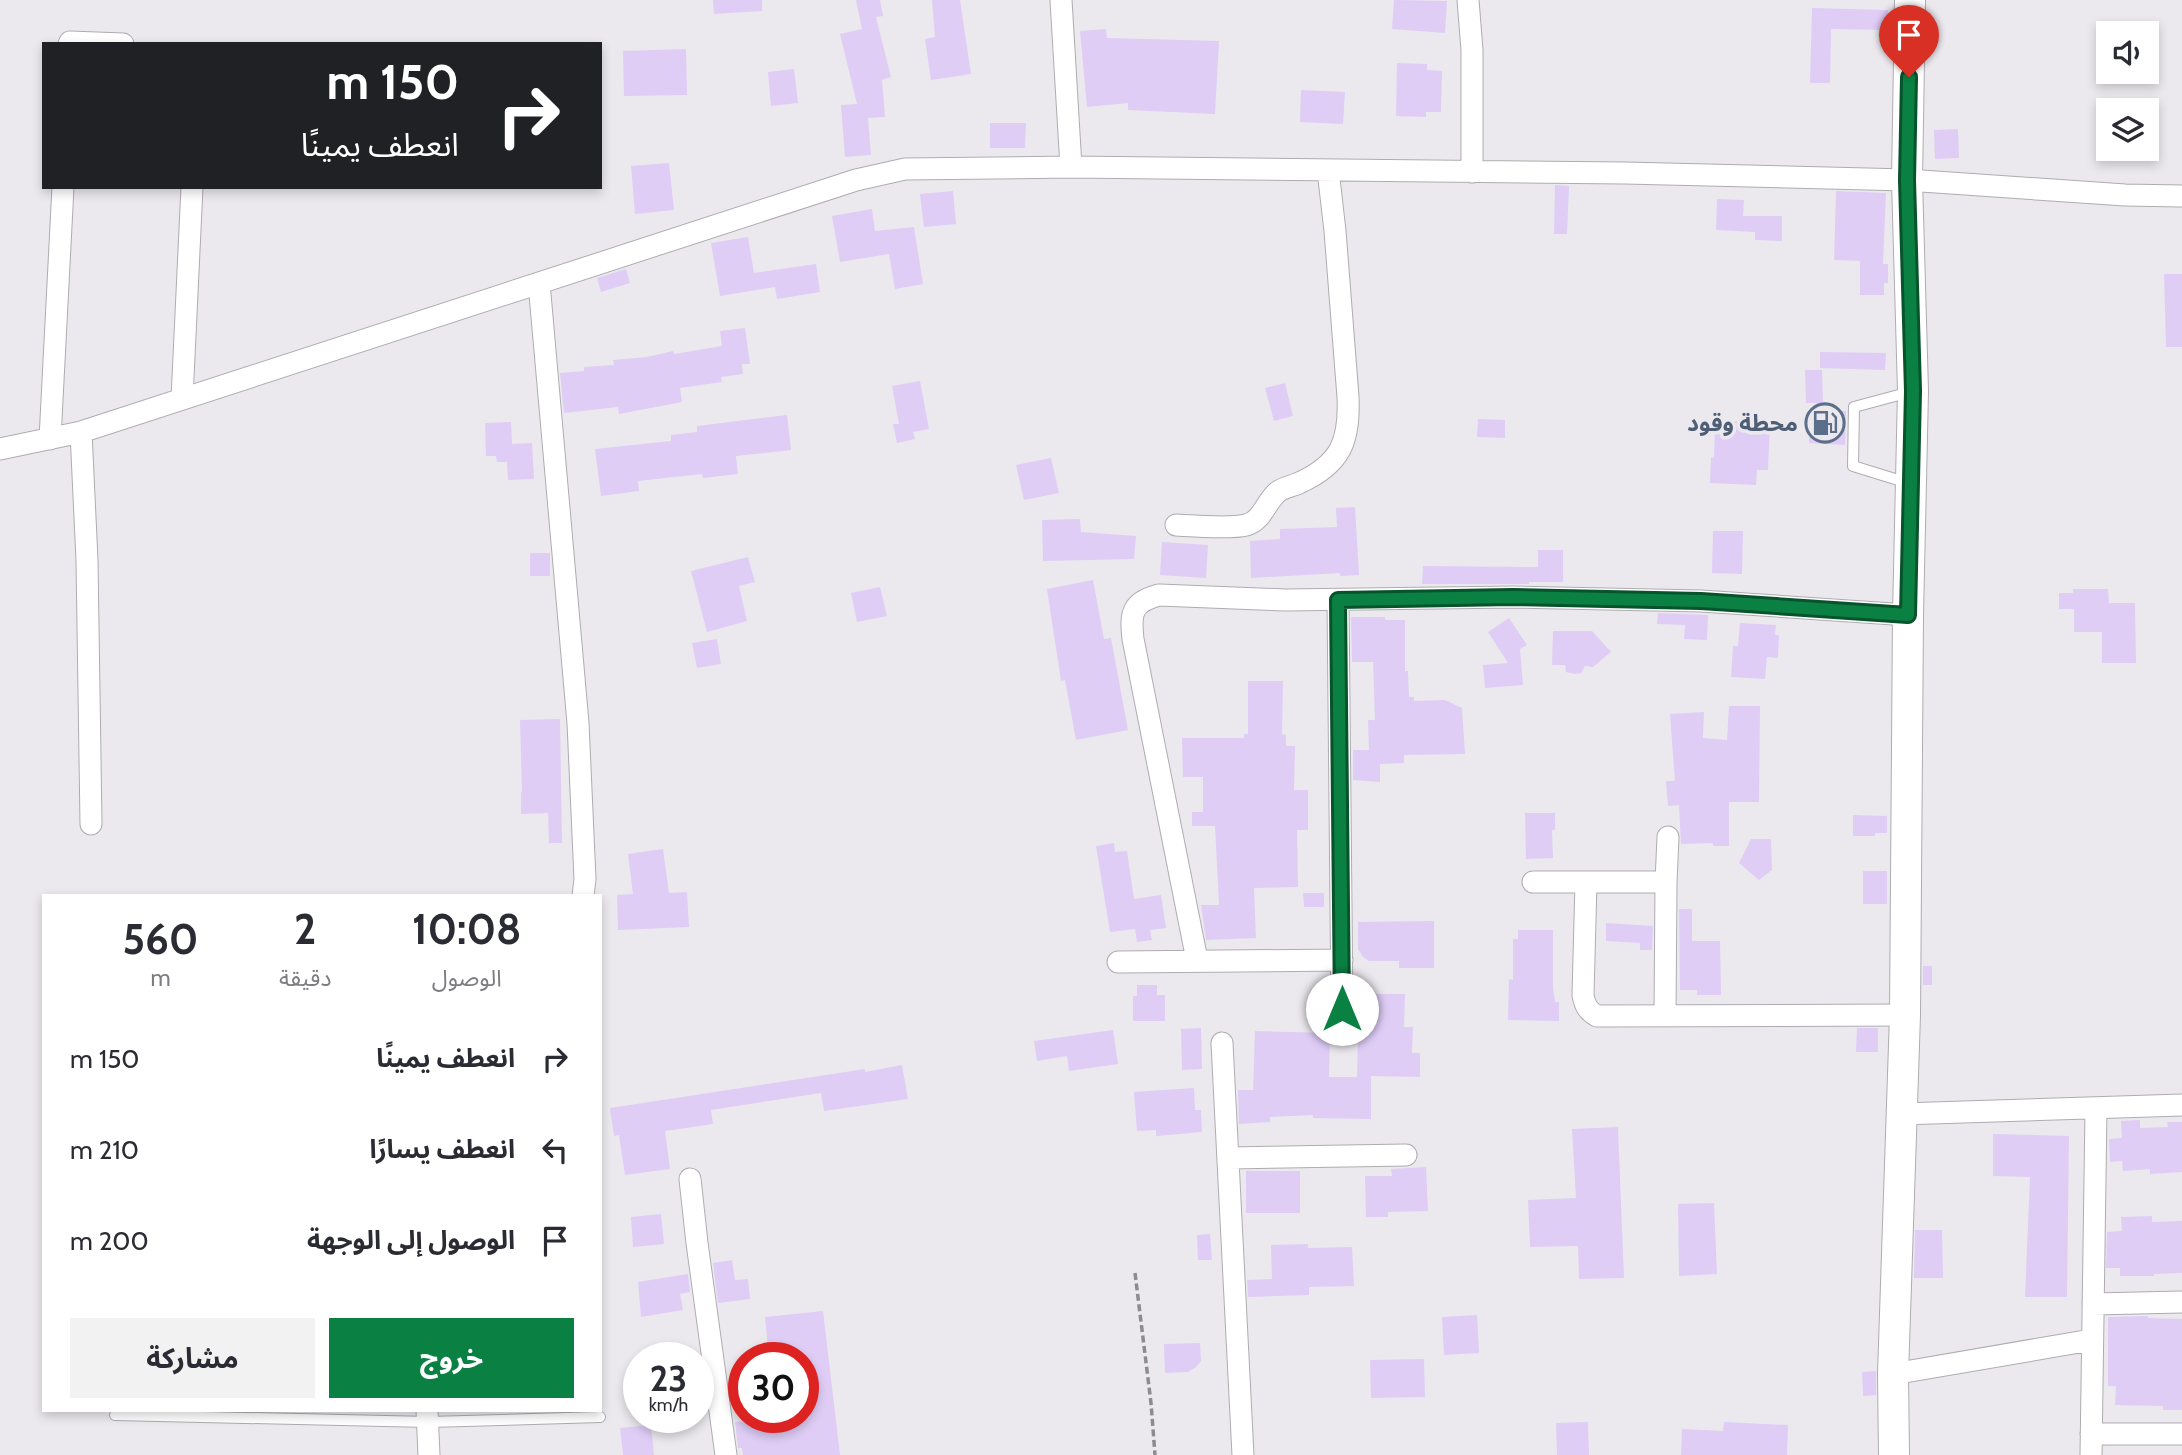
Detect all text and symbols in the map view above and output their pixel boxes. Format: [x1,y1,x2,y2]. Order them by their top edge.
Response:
pin [1879,5,1939,77]
icon: arrive [1890,16,1928,54]
map controls [2096,21,2159,161]
button: sound [2096,21,2159,84]
text: 150 m [326,52,459,111]
icon: right [483,70,574,161]
button: layers [2096,98,2159,161]
text: انعطف يمينًا [301,125,459,164]
fuel station icon: محطة وقود [1804,402,1846,444]
place label: محطة وقود [1687,409,1798,437]
text: 2 [294,903,316,955]
text: 10:08 [412,903,521,955]
text: 560 [123,913,198,965]
text: m [150,964,171,992]
text: دقيقة [279,964,331,992]
text: الوصول [432,964,502,992]
position arrow [1305,972,1379,1046]
icon: right [536,1040,574,1078]
text: انعطف يمينًا [376,1042,515,1074]
text: 150 m [70,1043,139,1075]
icon: left [536,1131,574,1169]
text: انعطف يسارًا [369,1133,515,1165]
text: 210 m [70,1134,139,1166]
icon: arrive [536,1222,574,1260]
text: الوصول إلى الوجهة [307,1224,515,1256]
text: 200 m [70,1225,149,1257]
button: مشاركة [70,1318,315,1398]
button: خروج [329,1318,574,1398]
speed limit sign: 30 [728,1342,819,1433]
text: 23 [650,1357,687,1400]
text: km/h [649,1394,688,1416]

